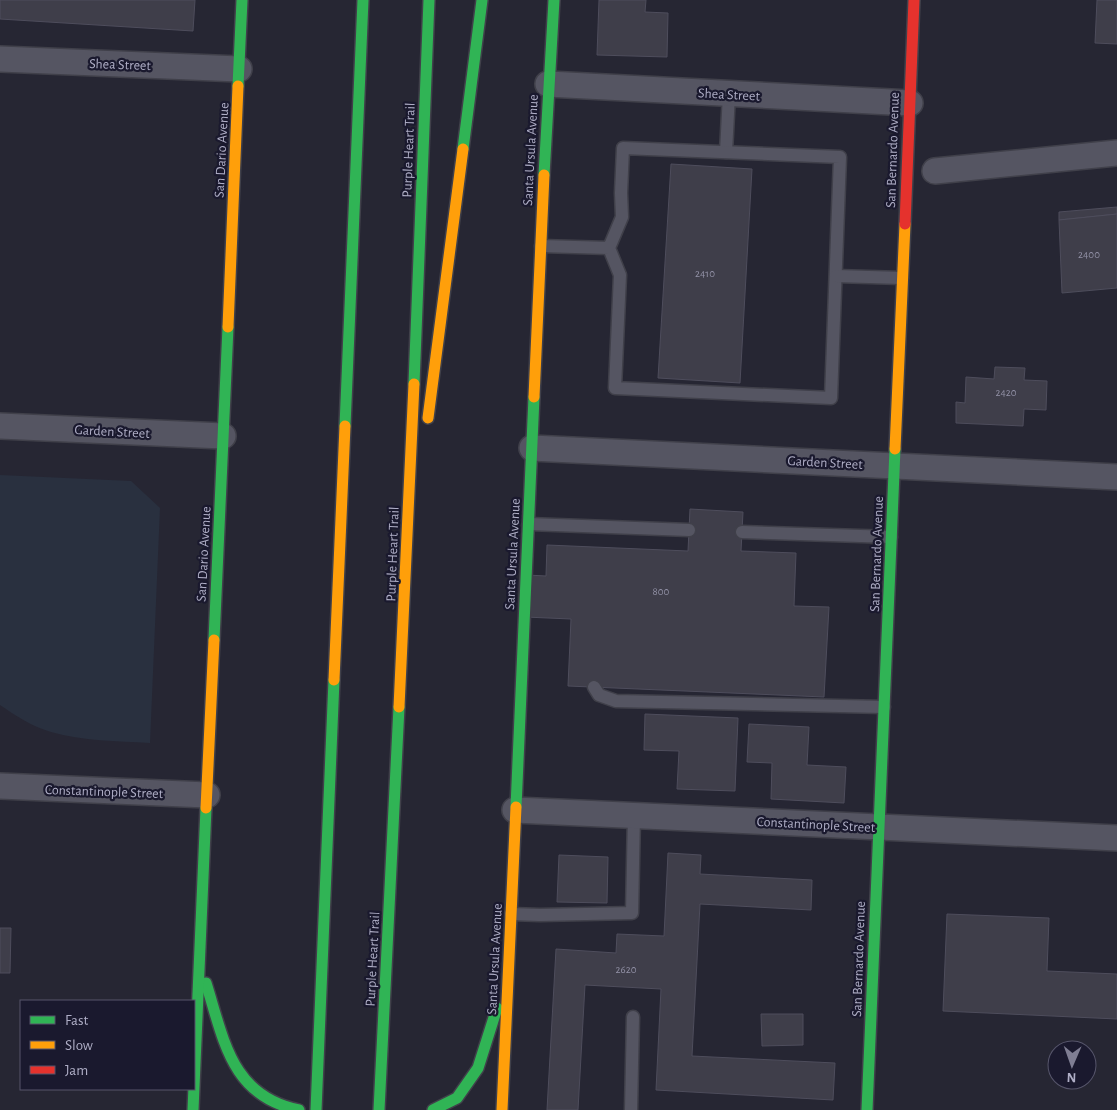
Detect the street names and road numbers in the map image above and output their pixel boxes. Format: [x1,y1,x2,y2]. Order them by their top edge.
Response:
street label: Shea Street [89,57,152,73]
street label: Shea Street [698,86,761,104]
street label: San Bernardo Avenue [884,92,902,208]
street label: Santa Ursula Avenue [521,94,541,206]
street label: San Dario Avenue [213,102,231,198]
street label: Purple Heart Trail [400,102,418,198]
street label: Garden Street [74,423,150,441]
street label: Garden Street [787,454,863,472]
street label: San Bernardo Avenue [868,496,886,612]
street label: Santa Ursula Avenue [503,498,523,610]
street label: San Dario Avenue [195,506,213,602]
street label: Purple Heart Trail [384,506,402,602]
street label: Constantinople Street [45,783,164,801]
street label: Constantinople Street [756,815,876,835]
street label: San Bernardo Avenue [850,901,868,1017]
street label: Santa Ursula Avenue [485,903,505,1015]
street label: Purple Heart Trail [364,911,382,1007]

